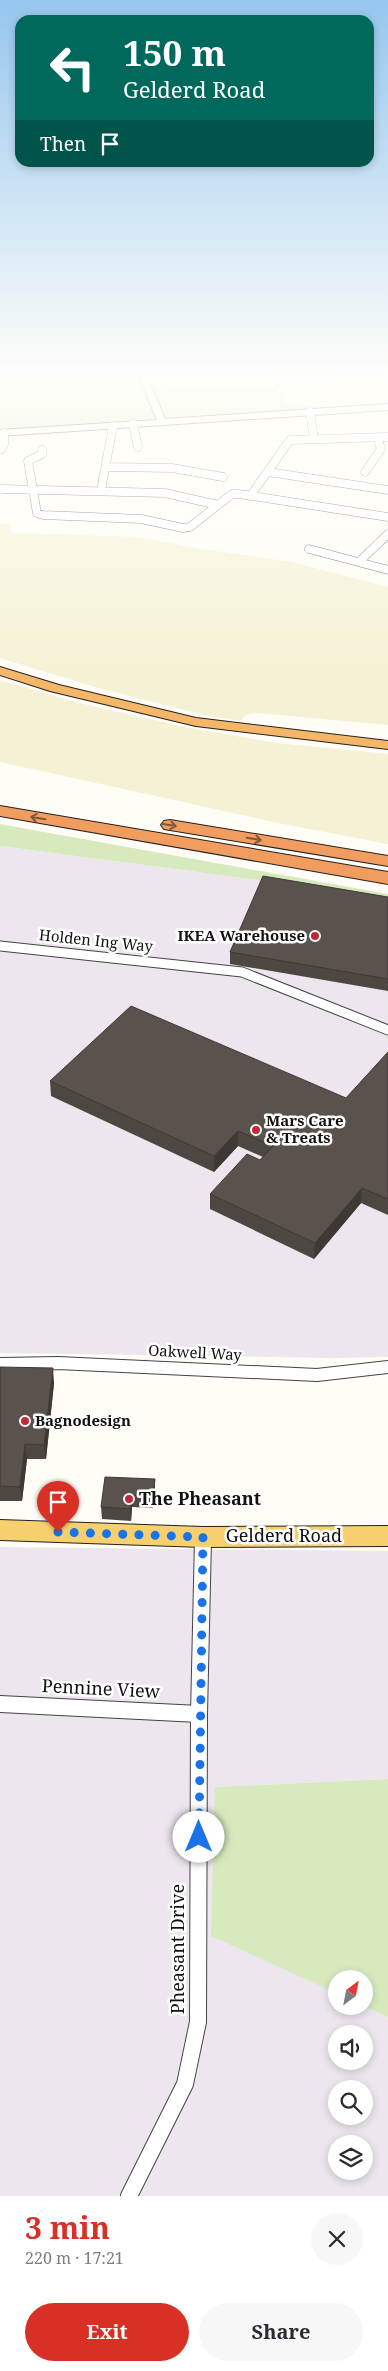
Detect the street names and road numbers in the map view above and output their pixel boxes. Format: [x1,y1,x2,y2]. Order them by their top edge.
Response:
street label: Holden Ing Way [38,924,155,956]
street label: Oakwell Way [148,1340,243,1364]
street label: Gelderd Road [226,1523,342,1547]
street label: Pennine View [41,1673,161,1703]
street label: Pheasant Drive [165,1884,189,2014]

